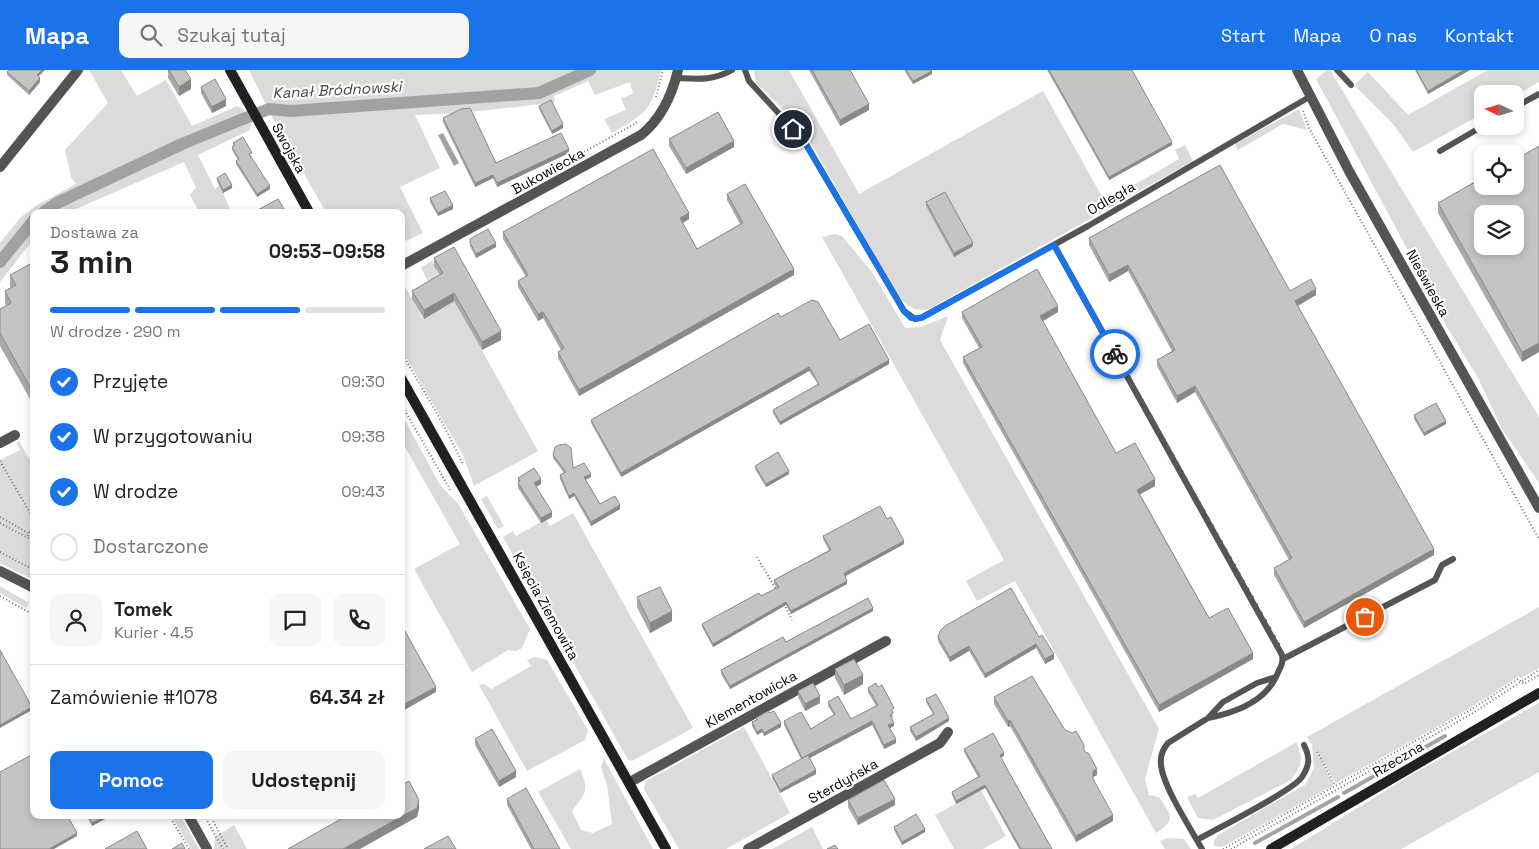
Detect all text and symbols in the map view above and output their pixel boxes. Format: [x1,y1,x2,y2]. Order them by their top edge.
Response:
search box [119,13,469,58]
text: Mapa [25,20,89,51]
icon: search [137,21,165,49]
text: Szukaj tutaj [177,23,286,48]
text: Start [1221,24,1266,47]
text: Mapa [1294,24,1341,47]
text: O nas [1369,24,1417,47]
text: Kontakt [1445,24,1514,47]
water label: Kanał Bródnowski [272,77,404,102]
north arrow [1474,85,1524,135]
map controls [1474,85,1524,255]
pin [772,108,814,150]
icon: home [779,115,807,143]
street label: Swojska [268,120,310,176]
street label: Bukowiecka [509,144,587,198]
button: locate [1474,145,1524,195]
street label: Odległa [1084,177,1138,219]
button: layers [1474,205,1524,255]
text: Dostawa za [50,222,139,243]
text: 09:53–09:58 [269,239,385,264]
text: 3 min [50,242,133,282]
street label: Nieświeska [1402,246,1454,320]
text: W drodze · 290 m [50,321,180,342]
courier [1090,329,1140,379]
icon: bike [1101,340,1129,368]
icon: check [50,368,78,396]
text: Przyjęte [93,369,168,394]
text: 09:30 [341,371,385,392]
icon: check [50,423,78,451]
text: W przygotowaniu [93,424,253,449]
text: 09:38 [341,426,385,447]
icon: check [50,478,78,506]
text: W drodze [93,479,178,504]
text: 09:43 [341,481,385,502]
text: Dostarczone [93,534,209,559]
street label: Księcia Ziemowita [509,549,583,663]
button: person [50,594,102,646]
button: chat [269,594,321,646]
button: phone [333,594,385,646]
pin [1344,596,1386,638]
text: Tomek [114,597,173,622]
icon: bag [1351,603,1379,631]
text: Kurier · 4.5 [114,622,194,643]
street label: Klementowicka [702,666,800,732]
text: Zamówienie #1078 [50,685,218,710]
text: 64.34 zł [309,685,385,710]
street label: Rzeczna [1369,737,1427,781]
button: Pomoc [50,751,213,809]
button: Udostępnij [223,751,385,809]
street label: Sterdyńska [805,754,881,808]

